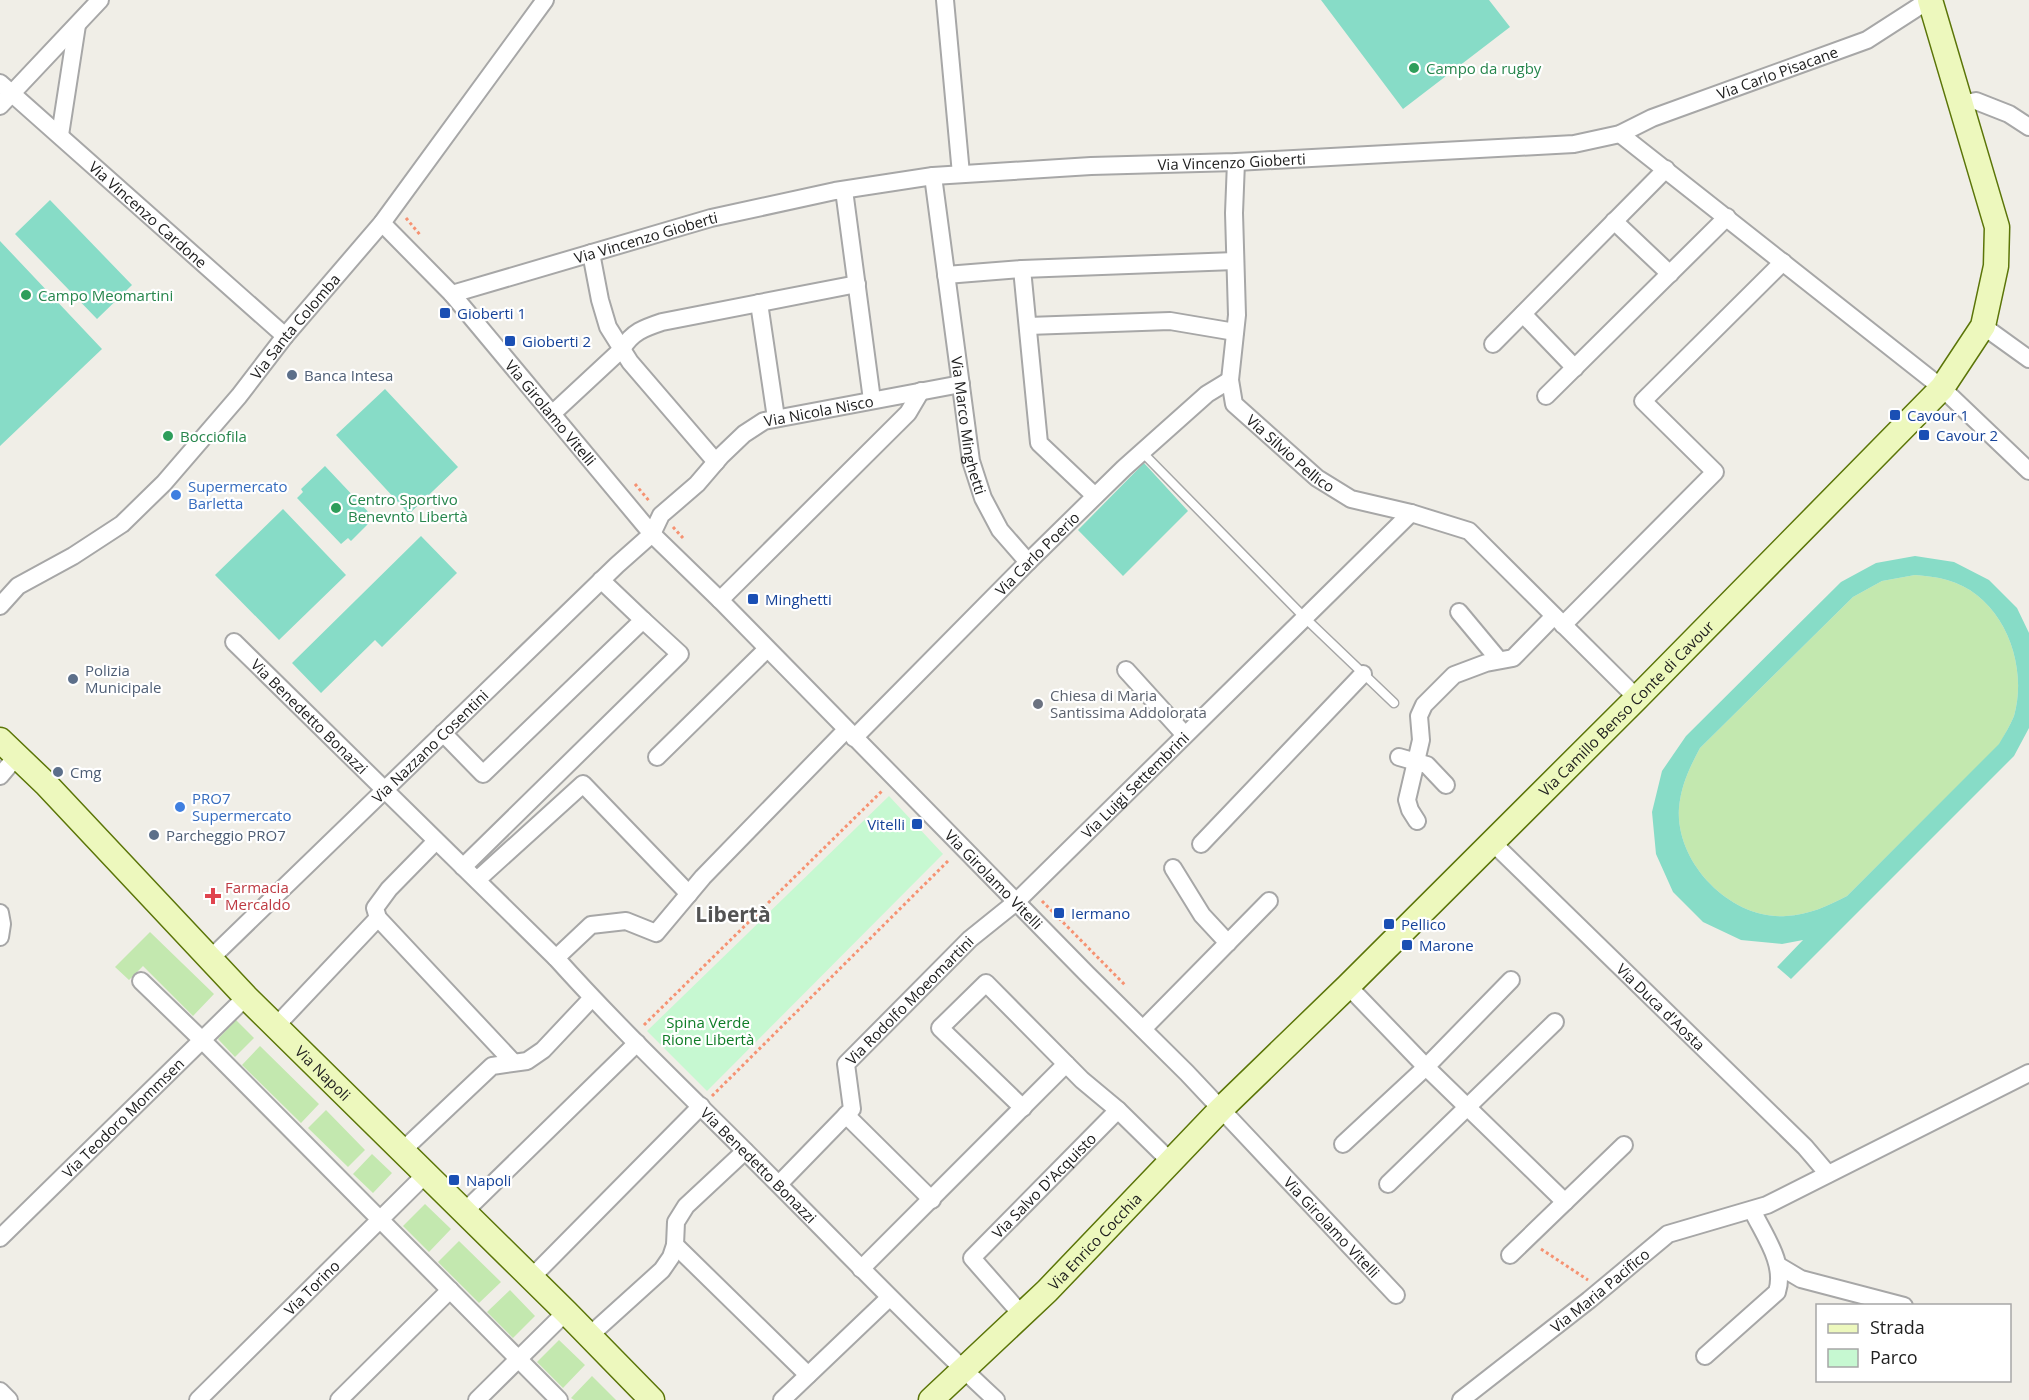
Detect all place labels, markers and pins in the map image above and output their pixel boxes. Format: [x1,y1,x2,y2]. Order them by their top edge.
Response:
place label: Campo da rugby [1426,58,1542,78]
marker: Campo da rugby [1407,61,1421,75]
place label: Campo Meomartini [38,285,173,305]
marker: Campo Meomartini [19,288,33,302]
place label: Gioberti 1 [457,303,526,323]
marker: Gioberti 1 [438,306,452,320]
place label: Gioberti 2 [522,331,591,351]
marker: Gioberti 2 [503,334,517,348]
place label: Banca Intesa [304,365,393,385]
marker: Banca Intesa [285,368,299,382]
place label: Cavour 1 [1907,405,1969,425]
marker: Cavour 1 [1888,408,1902,422]
place label: Cavour 2 [1936,425,1998,445]
place label: Bocciofila [180,426,247,446]
marker: Cavour 2 [1917,428,1931,442]
marker: Bocciofila [161,429,175,443]
place label: Supermercato Barletta [188,476,288,513]
marker: Supermercato Barletta [169,488,183,502]
place label: Centro Sportivo Benevnto Libertà [348,489,468,526]
marker: Centro Sportivo Benevnto Libertà [329,501,343,515]
place label: Minghetti [765,589,832,609]
marker: Minghetti [746,592,760,606]
place label: Polizia Municipale [85,660,161,697]
marker: Polizia Municipale [66,672,80,686]
place label: Chiesa di Maria Santissima Addolorata [1050,685,1207,722]
marker: Chiesa di Maria Santissima Addolorata [1031,697,1045,711]
place label: Cmg [70,762,101,782]
marker: Cmg [51,765,65,779]
place label: PRO7 Supermercato [192,788,292,825]
marker: PRO7 Supermercato [173,800,187,814]
place label: Vitelli [867,814,905,834]
marker: Vitelli [910,817,924,831]
place label: Parcheggio PRO7 [166,825,286,845]
marker: Parcheggio PRO7 [147,828,161,842]
place label: Farmacia Mercaldo [225,877,291,914]
marker: Farmacia Mercaldo [206,889,220,903]
place label: Iermano [1071,903,1130,923]
marker: Iermano [1052,906,1066,920]
place label: Pellico [1401,914,1446,934]
marker: Pellico [1382,917,1396,931]
place label: Marone [1419,935,1474,955]
marker: Marone [1400,938,1414,952]
place label: Napoli [466,1170,511,1190]
marker: Napoli [447,1173,461,1187]

